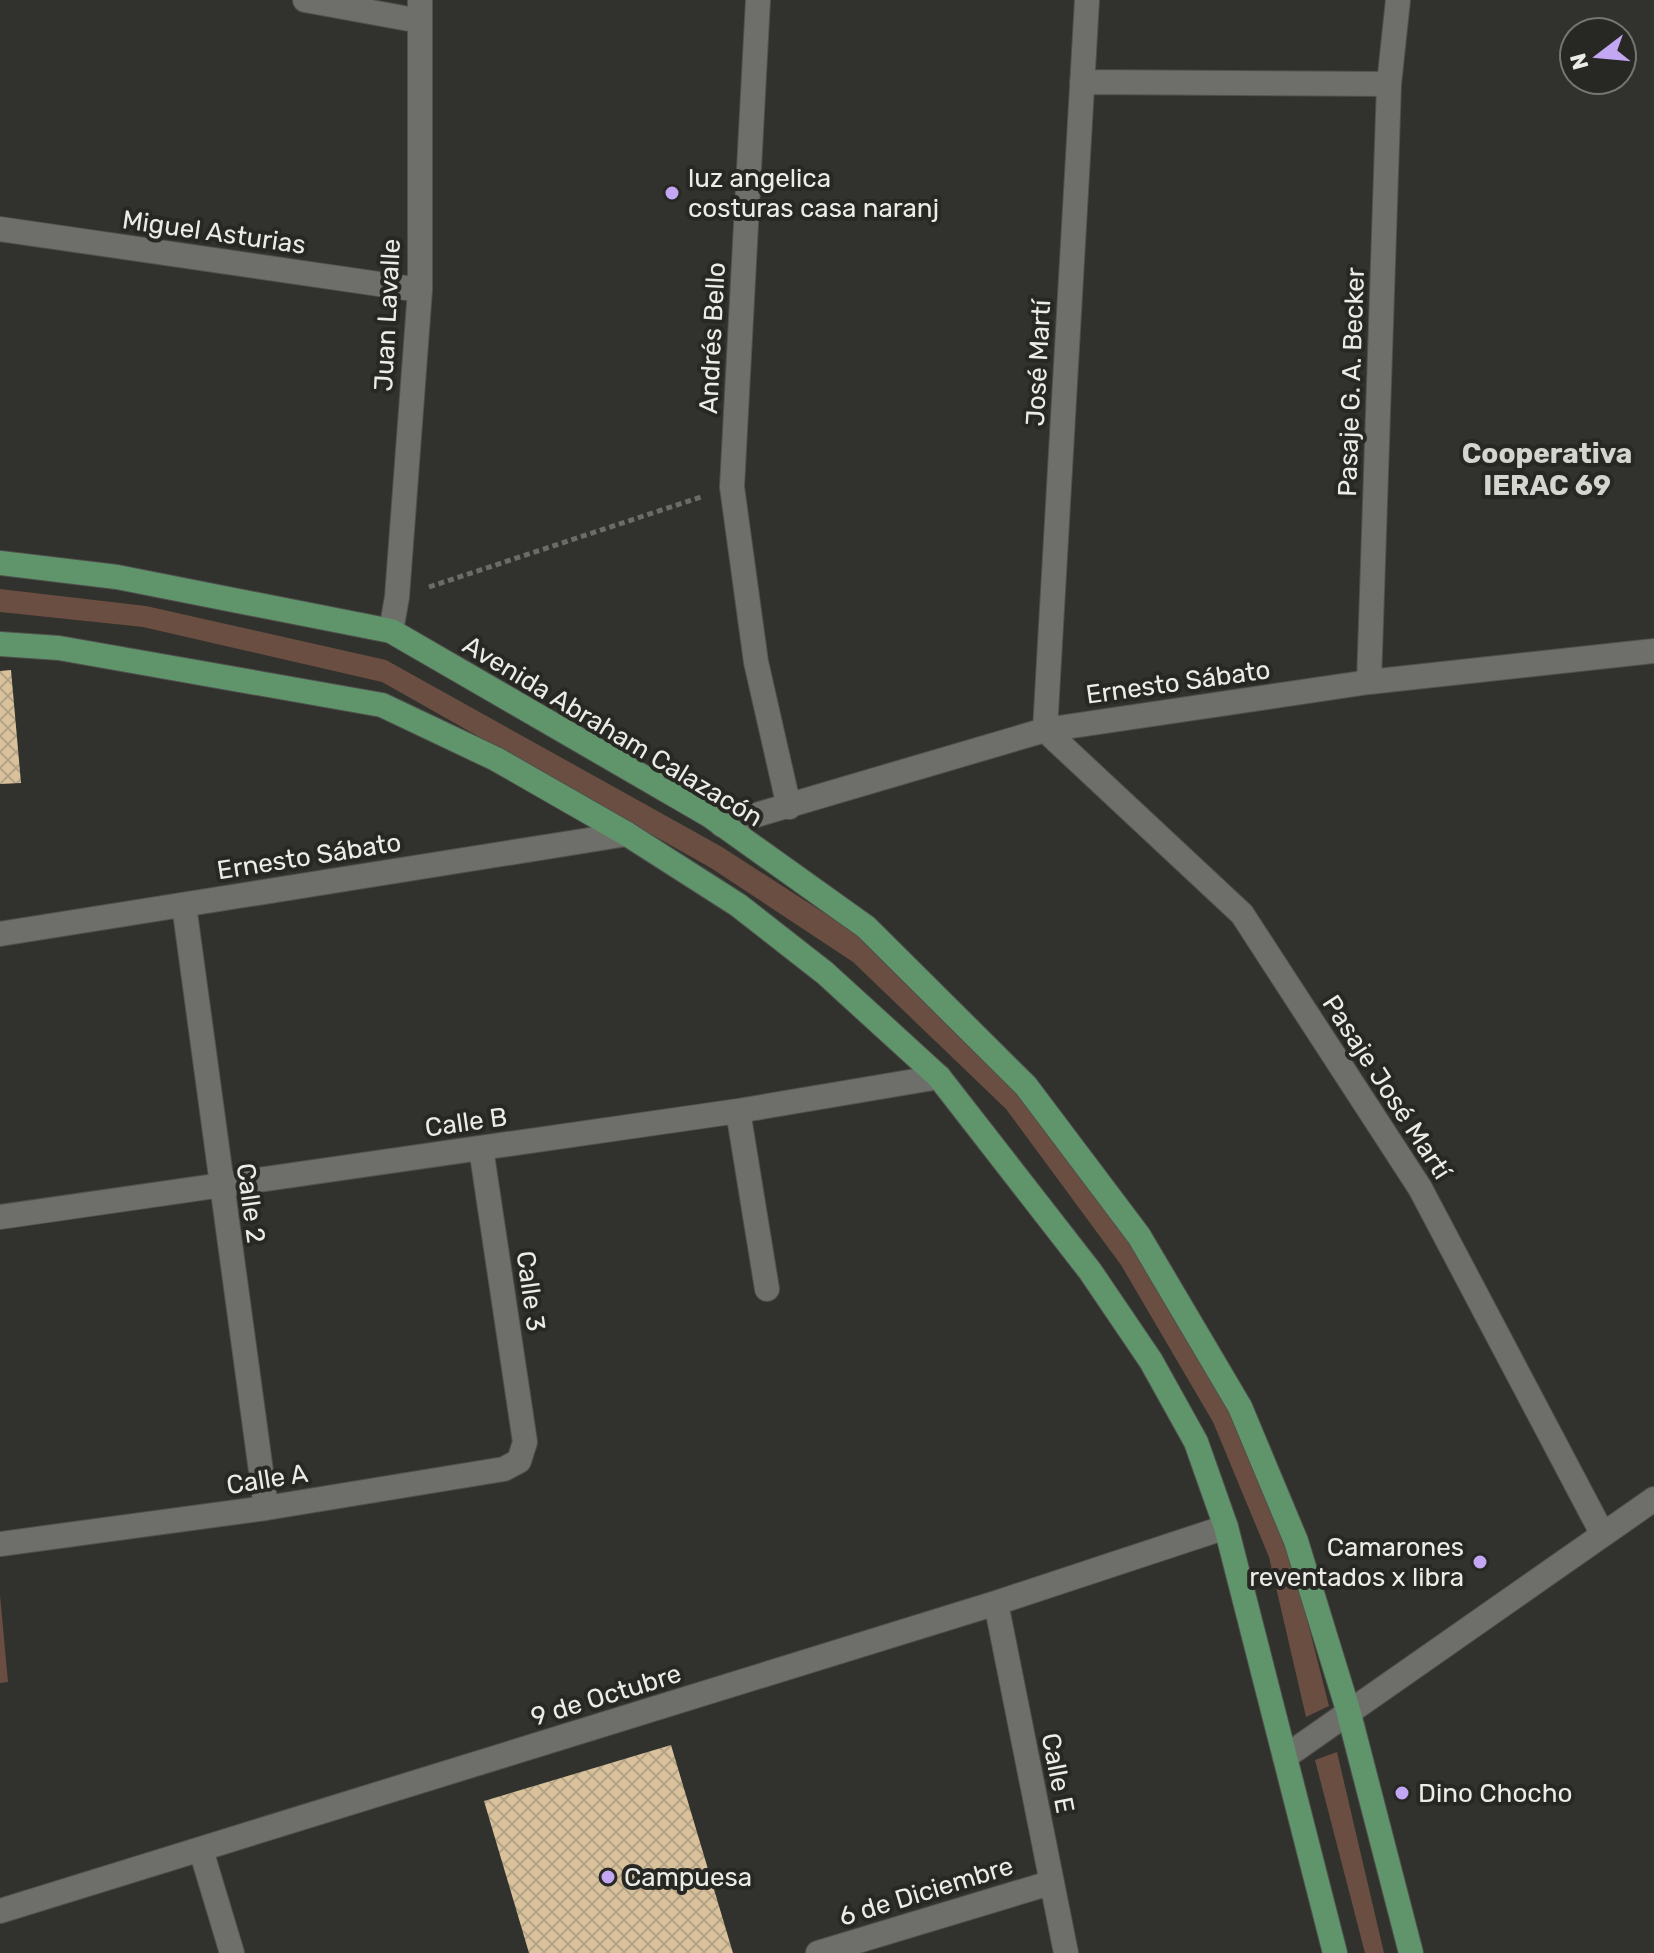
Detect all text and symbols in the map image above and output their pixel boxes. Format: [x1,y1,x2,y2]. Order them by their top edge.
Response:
north arrow [1558,16,1638,96]
text: N [1564,50,1594,73]
place label: luz angelica costuras casa naranj [688,163,939,224]
marker: luz angelica costuras casa naranj [663,184,681,202]
street label: Miguel Asturias [120,204,308,261]
street label: Juan Lavalle [368,238,407,392]
street label: Andrés Bello [693,261,732,415]
street label: Pasaje G. A. Becker [1332,267,1371,497]
street label: José Martí [1020,297,1057,427]
district label: Cooperativa IERAC 69 [1462,437,1632,502]
street label: Avenida Abraham Calazacón [457,630,768,833]
street label: Ernesto Sábato [1084,654,1272,711]
street label: Ernesto Sábato [215,827,403,886]
street label: Pasaje José Martí [1316,989,1459,1187]
street label: Calle B [423,1101,509,1144]
street label: Calle 2 [230,1161,271,1245]
street label: Calle 3 [510,1249,551,1333]
street label: Calle A [224,1458,310,1501]
place label: Camarones reventados x libra [1249,1532,1464,1593]
marker: Camarones reventados x libra [1471,1553,1489,1571]
street label: 9 de Octubre [527,1658,685,1733]
street label: Calle E [1035,1730,1080,1816]
place label: Dino Chocho [1418,1778,1572,1809]
marker: Dino Chocho [1393,1784,1411,1802]
street label: 6 de Diciembre [835,1850,1017,1933]
place label: Campuesa [624,1862,752,1893]
marker: Campuesa [599,1868,617,1886]

